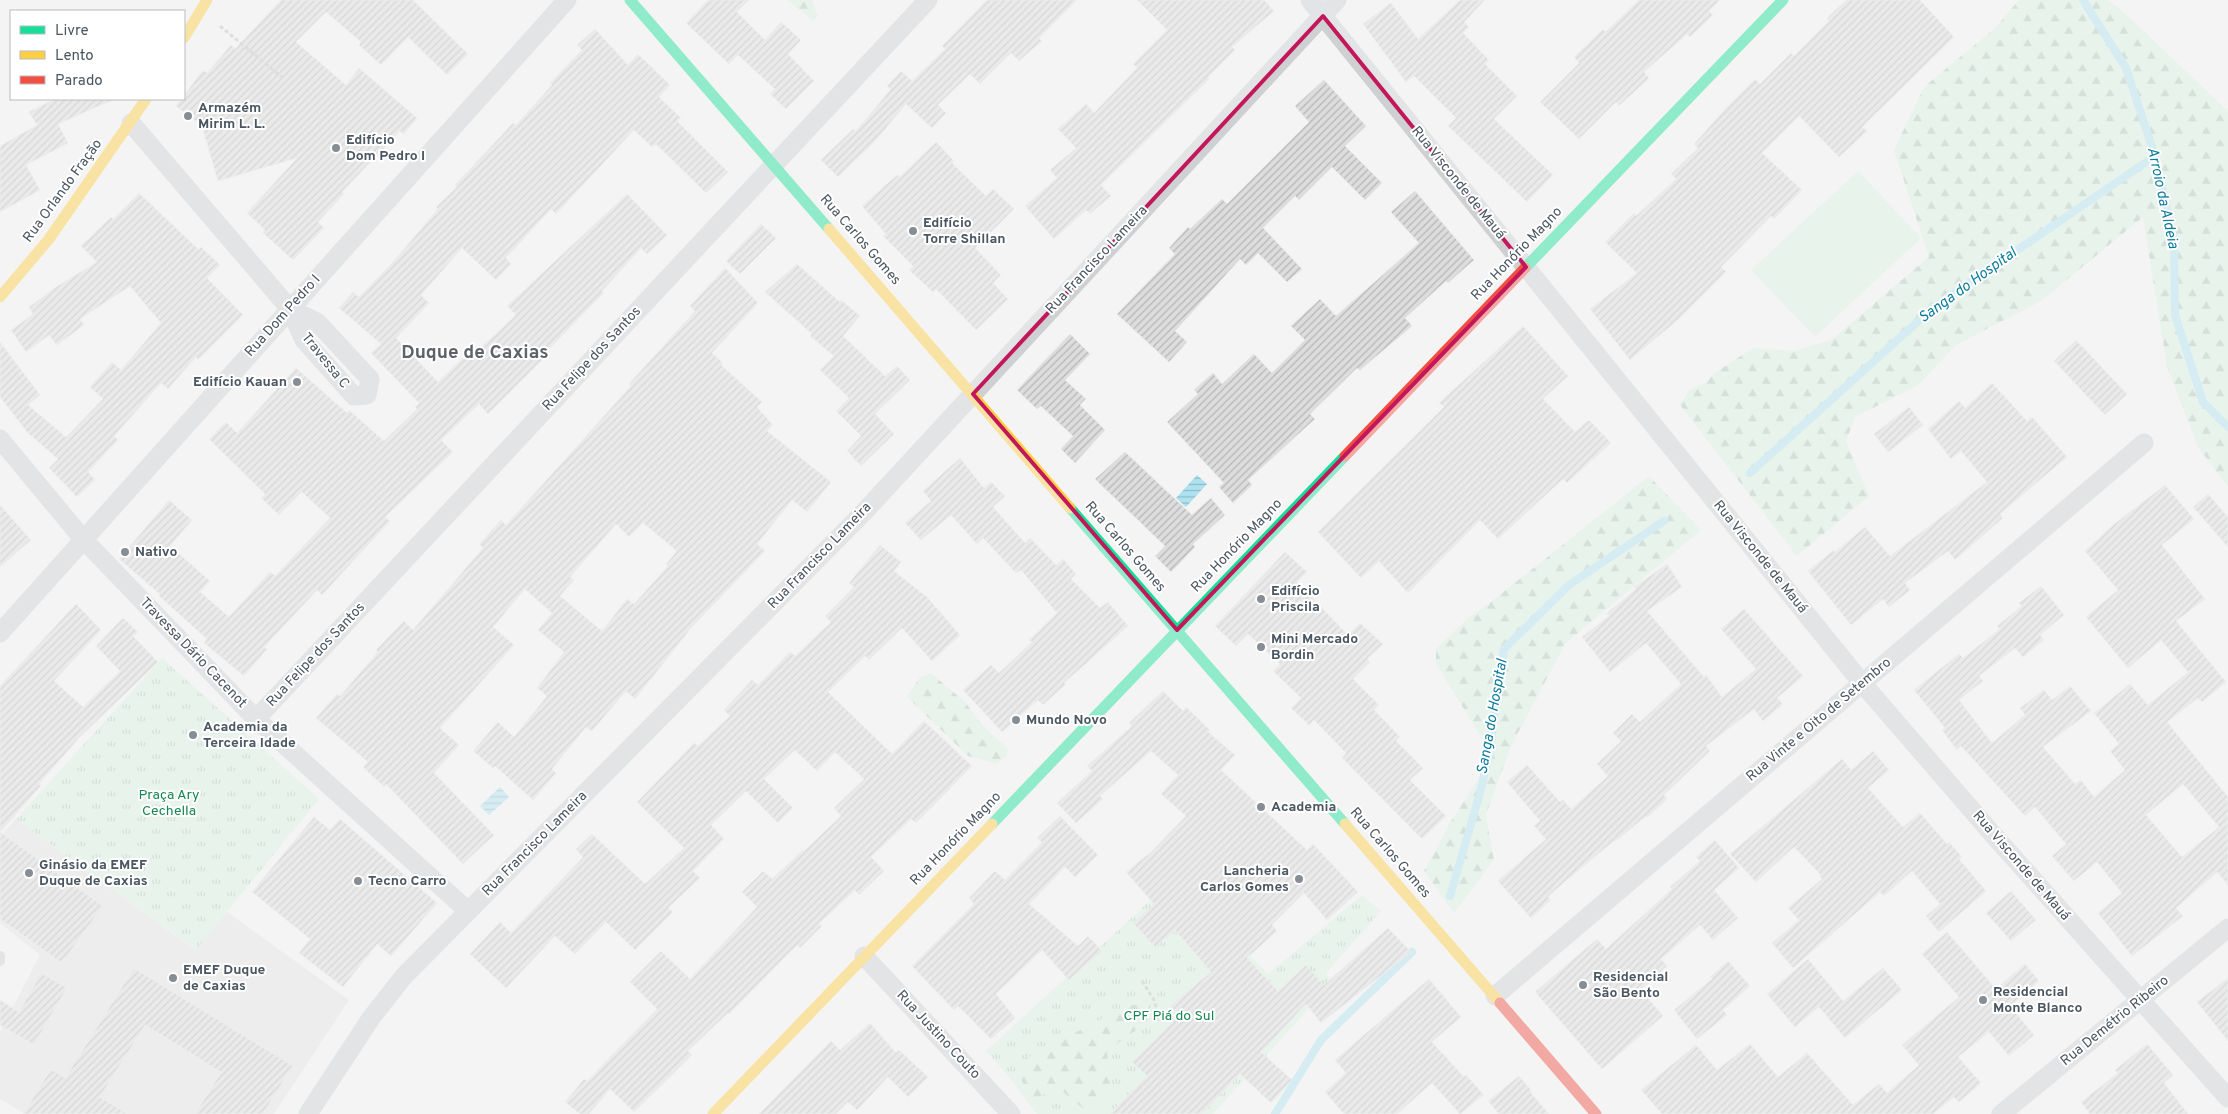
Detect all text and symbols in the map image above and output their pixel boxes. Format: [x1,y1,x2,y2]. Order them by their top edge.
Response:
legend [10,10,185,100]
text: Livre [55,22,89,41]
text: Lento [55,47,94,66]
text: Parado [55,72,103,91]
place label: Armazém Mirim L. L. [198,100,265,133]
marker: Armazém Mirim L. L. [182,110,194,122]
street label: Rua Visconde de Mauá [1407,123,1509,243]
place label: Edifício Dom Pedro I [346,132,425,165]
street label: Rua Orlando Fração [20,136,106,246]
marker: Edifício Dom Pedro I [330,142,342,154]
water label: Arroio da Aldeia [2142,146,2182,251]
street label: Rua Carlos Gomes [816,191,904,289]
street label: Rua Francisco Lameira [1042,202,1152,318]
street label: Rua Honório Magno [1468,204,1566,304]
place label: Edifício Torre Shillan [923,215,1006,248]
marker: Edifício Torre Shillan [907,225,919,237]
water label: Sanga do Hospital [1915,243,2022,328]
street label: Rua Dom Pedro I [242,271,324,361]
street label: Rua Felipe dos Santos [539,303,645,415]
street label: Travessa C [297,330,353,392]
district label: Duque de Caxias [401,341,549,365]
place label: Edifício Kauan [193,374,287,391]
marker: Edifício Kauan [291,376,303,388]
street label: Rua Honório Magno [1188,496,1286,596]
street label: Rua Visconde de Mauá [1709,497,1811,617]
street label: Rua Carlos Gomes [1081,498,1169,596]
street label: Rua Francisco Lameira [765,499,875,613]
place label: Nativo [135,544,177,561]
marker: Nativo [119,546,131,558]
place label: Edifício Priscila [1271,583,1320,616]
marker: Edifício Priscila [1255,593,1267,605]
street label: Travessa Dário Cacenot [136,594,250,712]
street label: Rua Felipe dos Santos [263,599,369,711]
place label: Mini Mercado Bordin [1271,631,1358,664]
marker: Mini Mercado Bordin [1255,641,1267,653]
street label: Rua Vinte e Oito de Setembro [1743,654,1895,786]
water label: Sanga do Hospital [1474,657,1513,776]
place label: Mundo Novo [1026,712,1107,729]
marker: Mundo Novo [1010,714,1022,726]
place label: Academia da Terceira Idade [203,719,296,752]
marker: Academia da Terceira Idade [187,729,199,741]
park label: Praça Ary Cechella [139,787,200,820]
street label: Rua Francisco Lameira [479,788,591,900]
street label: Rua Honório Magno [907,789,1005,889]
place label: Academia [1271,799,1336,816]
marker: Academia [1255,801,1267,813]
street label: Rua Carlos Gomes [1346,804,1434,902]
street label: Rua Visconde de Mauá [1969,808,2073,924]
place label: Ginásio da EMEF Duque de Caxias [39,857,148,890]
place label: Lancheria Carlos Gomes [1200,863,1289,896]
marker: Ginásio da EMEF Duque de Caxias [23,867,35,879]
place label: Tecno Carro [368,873,447,890]
marker: Lancheria Carlos Gomes [1293,873,1305,885]
marker: Tecno Carro [352,875,364,887]
place label: EMEF Duque de Caxias [183,962,266,995]
place label: Residencial São Bento [1593,969,1668,1002]
marker: EMEF Duque de Caxias [167,972,179,984]
street label: Rua Demétrio Ribeiro [2058,972,2173,1070]
marker: Residencial São Bento [1577,979,1589,991]
place label: Residencial Monte Blanco [1993,984,2082,1017]
street label: Rua Justino Couto [892,987,984,1083]
marker: Residencial Monte Blanco [1977,994,1989,1006]
park label: CPF Piá do Sul [1124,1008,1214,1025]

